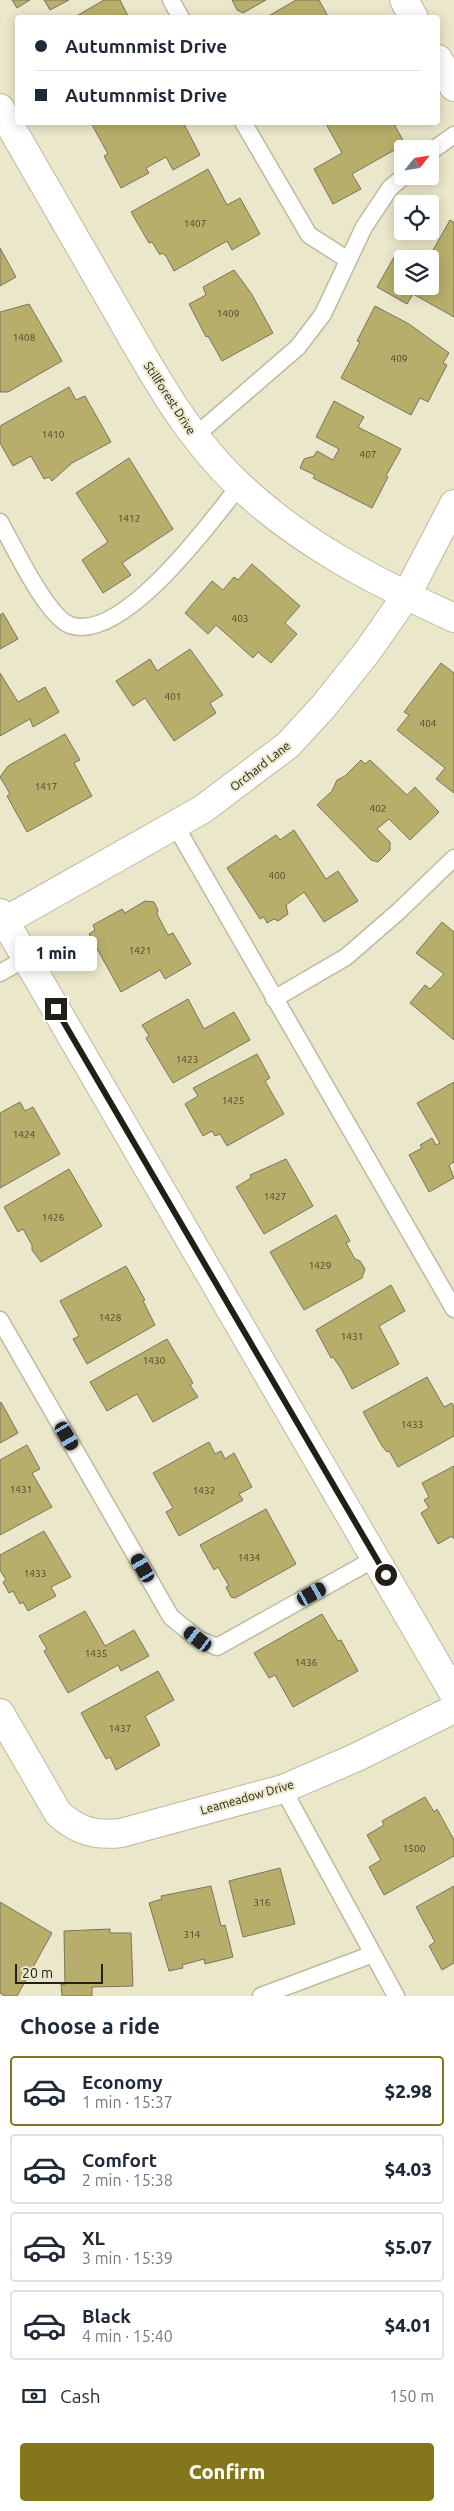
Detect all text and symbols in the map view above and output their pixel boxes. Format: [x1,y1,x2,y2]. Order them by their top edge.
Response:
text: Autumnmist Drive [65,35,227,57]
text: Autumnmist Drive [65,84,227,106]
north arrow [394,140,439,185]
map controls [394,140,439,295]
button: locate [394,195,439,240]
house number: 1407 [184,218,206,229]
button: layers [394,250,439,295]
house number: 1409 [217,308,239,319]
house number: 1408 [13,332,36,343]
house number: 409 [391,353,407,364]
street label: Stillforest Drive [142,359,198,437]
house number: 1410 [42,429,65,440]
house number: 407 [360,449,376,460]
house number: 1412 [118,513,140,524]
house number: 403 [232,613,248,624]
house number: 401 [165,691,181,702]
house number: 404 [420,718,437,729]
street label: Orchard Lane [227,739,293,793]
house number: 1417 [35,781,57,792]
house number: 402 [370,803,386,814]
house number: 400 [269,870,286,881]
callout: 1 min [15,936,97,972]
text: 1 min [36,944,76,962]
house number: 1421 [129,945,151,956]
route end [45,998,67,1020]
house number: 1423 [176,1054,198,1065]
house number: 1425 [222,1095,244,1106]
house number: 1424 [13,1129,36,1140]
house number: 1427 [264,1191,286,1202]
house number: 1426 [42,1212,65,1223]
house number: 1429 [309,1260,331,1271]
house number: 1428 [99,1312,122,1323]
house number: 1431 [341,1331,363,1342]
house number: 1430 [143,1355,166,1366]
car [53,1419,80,1453]
house number: 1433 [401,1419,423,1430]
house number: 1431 [10,1484,32,1495]
house number: 1432 [193,1485,215,1496]
car [129,1551,156,1585]
house number: 1434 [238,1552,261,1563]
route start [375,1564,397,1586]
house number: 1433 [24,1568,46,1579]
car [295,1580,328,1608]
car [181,1624,214,1654]
house number: 1435 [85,1648,107,1659]
house number: 1436 [295,1657,318,1668]
house number: 1437 [109,1723,131,1734]
street label: Leameadow Drive [199,1777,295,1817]
house number: 1500 [403,1843,426,1854]
house number: 316 [254,1897,271,1908]
house number: 314 [184,1929,201,1940]
scale bar [15,1961,102,1984]
text: 20 m [22,1965,53,1981]
text: Choose a ride [20,2013,160,2038]
icon: car [22,2069,67,2114]
text: Economy [82,2071,163,2093]
text: $2.98 [384,2080,432,2102]
text: 1 min · 15:37 [82,2093,173,2111]
icon: car [22,2147,67,2192]
text: Comfort [82,2149,157,2171]
text: $4.03 [384,2158,432,2180]
text: 2 min · 15:38 [82,2171,173,2189]
icon: car [22,2225,67,2270]
text: XL [82,2227,105,2249]
text: $5.07 [384,2236,432,2258]
text: 3 min · 15:39 [82,2249,173,2267]
icon: car [22,2303,67,2348]
text: Black [82,2305,131,2327]
text: $4.01 [384,2314,432,2336]
text: 4 min · 15:40 [82,2327,173,2345]
icon: cash [20,2382,48,2410]
text: Cash [60,2385,101,2407]
text: 150 m [389,2387,434,2405]
button: Confirm [20,2443,434,2501]

